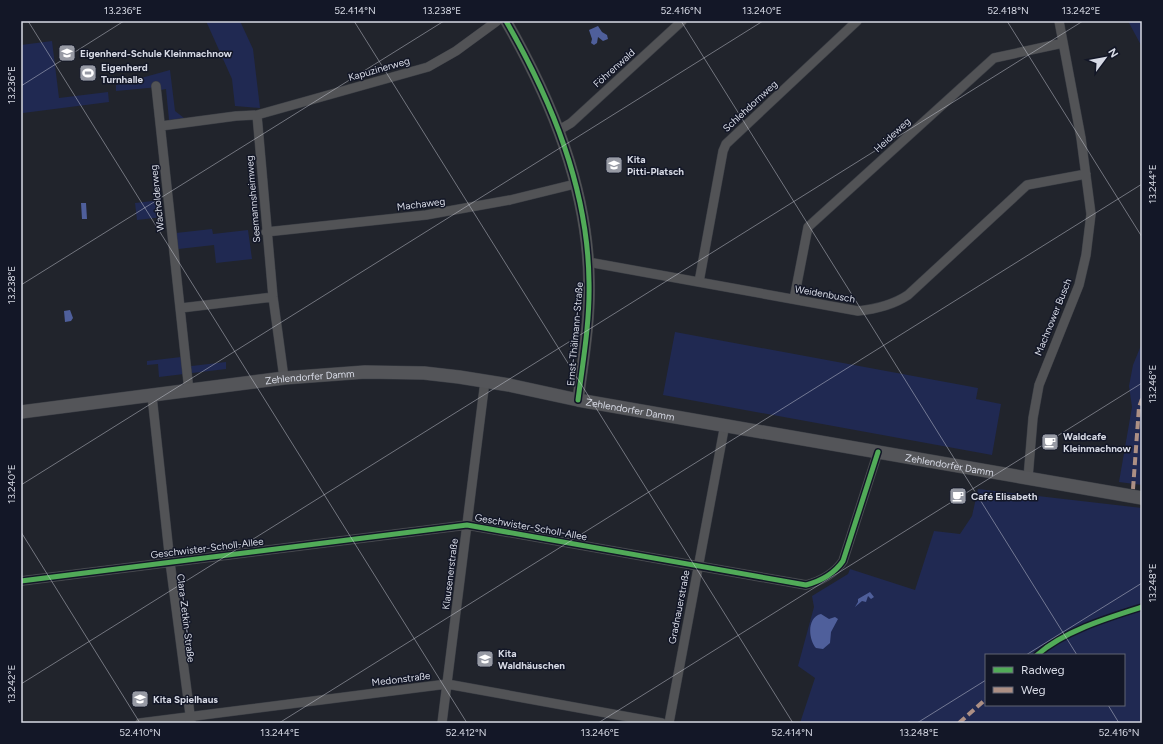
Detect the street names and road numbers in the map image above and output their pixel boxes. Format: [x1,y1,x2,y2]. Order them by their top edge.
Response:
street label: Föhrenwald [590,46,638,90]
street label: Kapuzinerweg [347,54,411,84]
street label: Schlehdornweg [720,77,780,135]
street label: Heideweg [871,115,913,155]
street label: Seemannsheimweg [243,155,263,243]
street label: Wacholderweg [147,164,167,232]
street label: Machaweg [396,195,446,213]
street label: Machnower Busch [1032,276,1075,358]
street label: Ernst-Thälmann-Straße [564,281,586,387]
street label: Weidenbusch [794,282,857,306]
street label: Zehlendorfer Damm [264,366,355,387]
street label: Zehlendorfer Damm [585,395,676,423]
street label: Zehlendorfer Damm [904,450,995,479]
street label: Geschwister-Scholl-Allee [474,511,589,543]
street label: Geschwister-Scholl-Allee [150,535,265,561]
street label: Klausenerstraße [439,537,461,610]
street label: Gradnauerstraße [665,568,693,645]
street label: Clara-Zetkin-Straße [174,573,198,664]
street label: Medonstraße [371,669,432,689]

